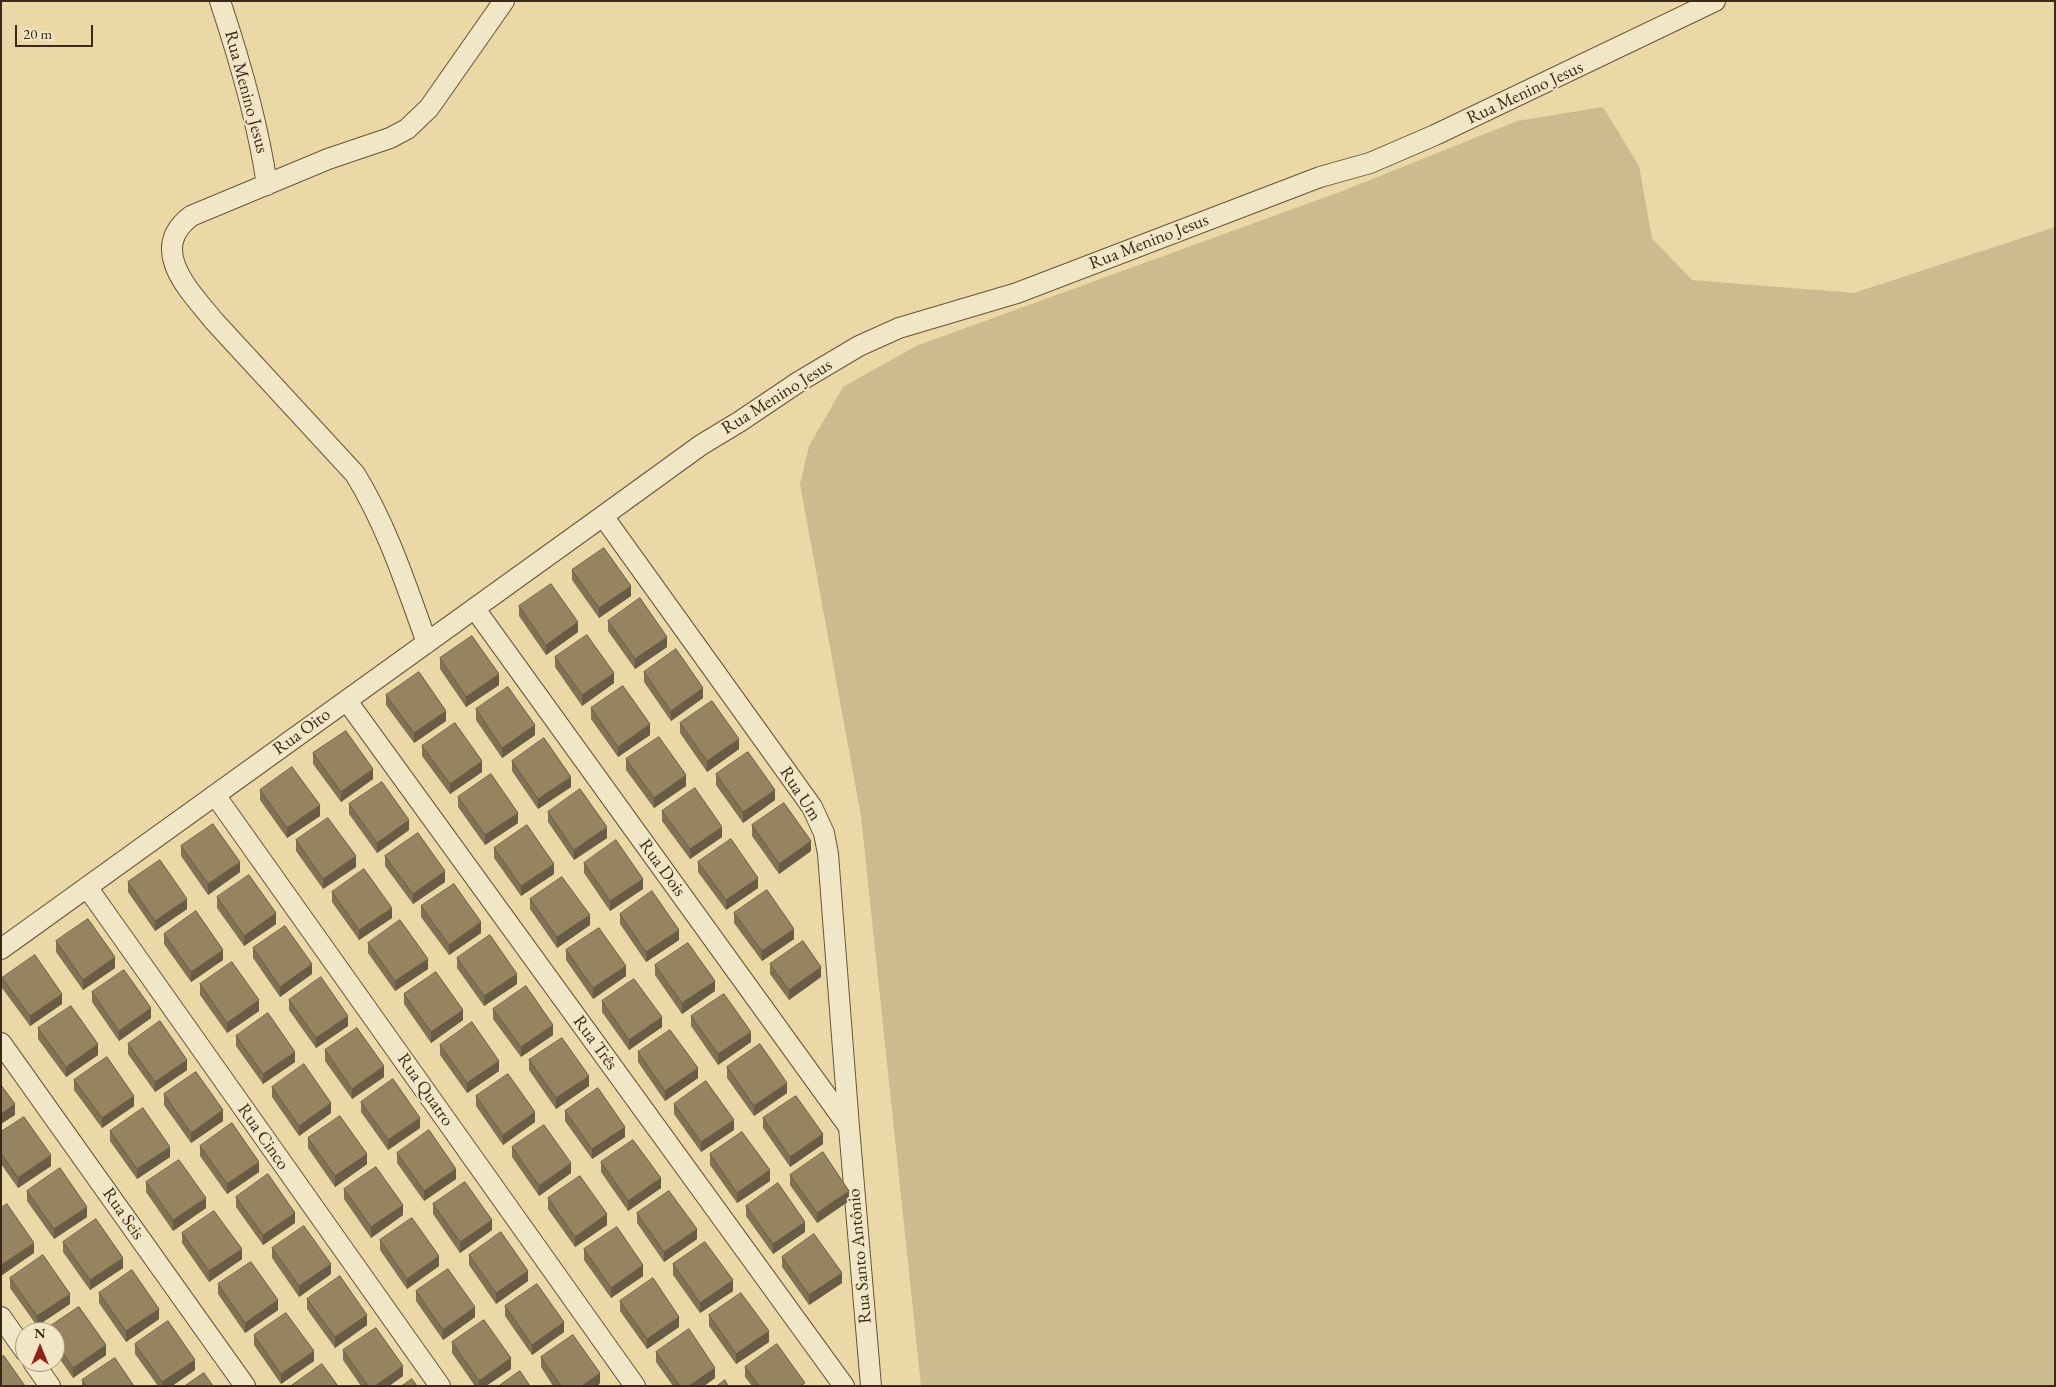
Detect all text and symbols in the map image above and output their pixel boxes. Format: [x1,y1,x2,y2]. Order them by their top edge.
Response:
scale bar [18,15,95,47]
text: 20 m [23,24,52,43]
street label: Rua Menino Jesus [219,28,273,156]
street label: Rua Menino Jesus [1463,57,1587,129]
street label: Rua Menino Jesus [1086,209,1212,275]
street label: Rua Menino Jesus [718,354,836,440]
street label: Rua Oito [269,704,335,760]
street label: Rua Um [774,763,826,825]
street label: Rua Dois [634,835,690,901]
street label: Rua Três [568,1011,622,1075]
street label: Rua Quatro [392,1049,458,1131]
street label: Rua Cinco [232,1100,294,1174]
street label: Rua Seis [97,1184,149,1244]
street label: Rua Santo Antônio [843,1187,877,1325]
north arrow [15,1322,65,1372]
text: N [34,1324,46,1342]

